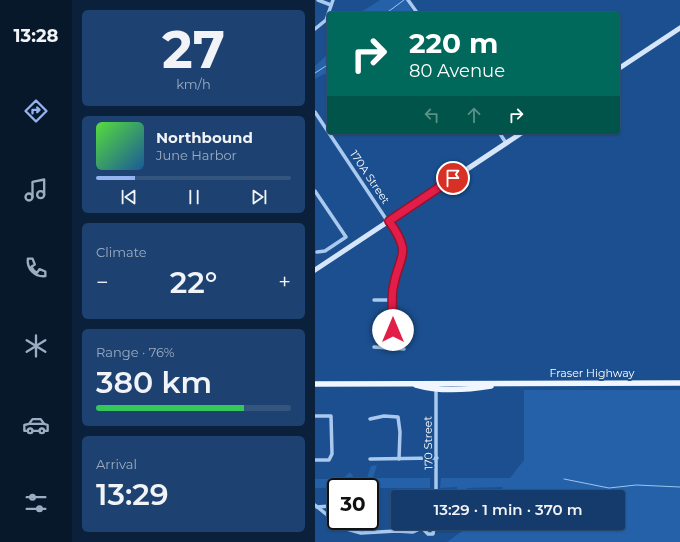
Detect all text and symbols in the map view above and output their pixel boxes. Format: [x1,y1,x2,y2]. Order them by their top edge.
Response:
text: 27 [162,18,225,81]
text: 13:28 [14,25,58,47]
text: 220 m [409,26,498,60]
icon: right [343,28,395,80]
text: 80 Avenue [409,60,505,82]
text: km/h [176,76,211,92]
icon: directions [22,97,50,125]
icon: left [421,104,443,126]
icon: ahead [463,104,485,126]
icon: right [505,104,527,126]
text: Northbound [156,128,253,147]
text: June Harbor [156,147,237,163]
street label: 170A Street [347,148,393,207]
pin [436,161,470,195]
icon: arrive [442,167,464,189]
icon: music [22,176,50,204]
icon: previous [118,186,140,208]
icon: pause [183,186,205,208]
icon: next [248,186,270,208]
text: Climate [96,244,147,260]
icon: phone [22,254,50,282]
text: 22° [170,264,217,301]
text: − [96,269,109,296]
text: + [278,269,291,296]
position arrow [372,309,414,351]
icon: climate [22,332,50,360]
text: Range · 76% [96,344,174,360]
text: 380 km [96,364,212,401]
street label: Fraser Highway [549,366,635,380]
icon: car [22,411,50,439]
street label: 170 Street [421,416,435,470]
text: Arrival [96,456,137,472]
text: 13:29 [96,476,168,513]
speed limit sign: 30 [327,478,379,530]
icon: filters [22,489,50,517]
text: 13:29 · 1 min · 370 m [433,500,583,519]

